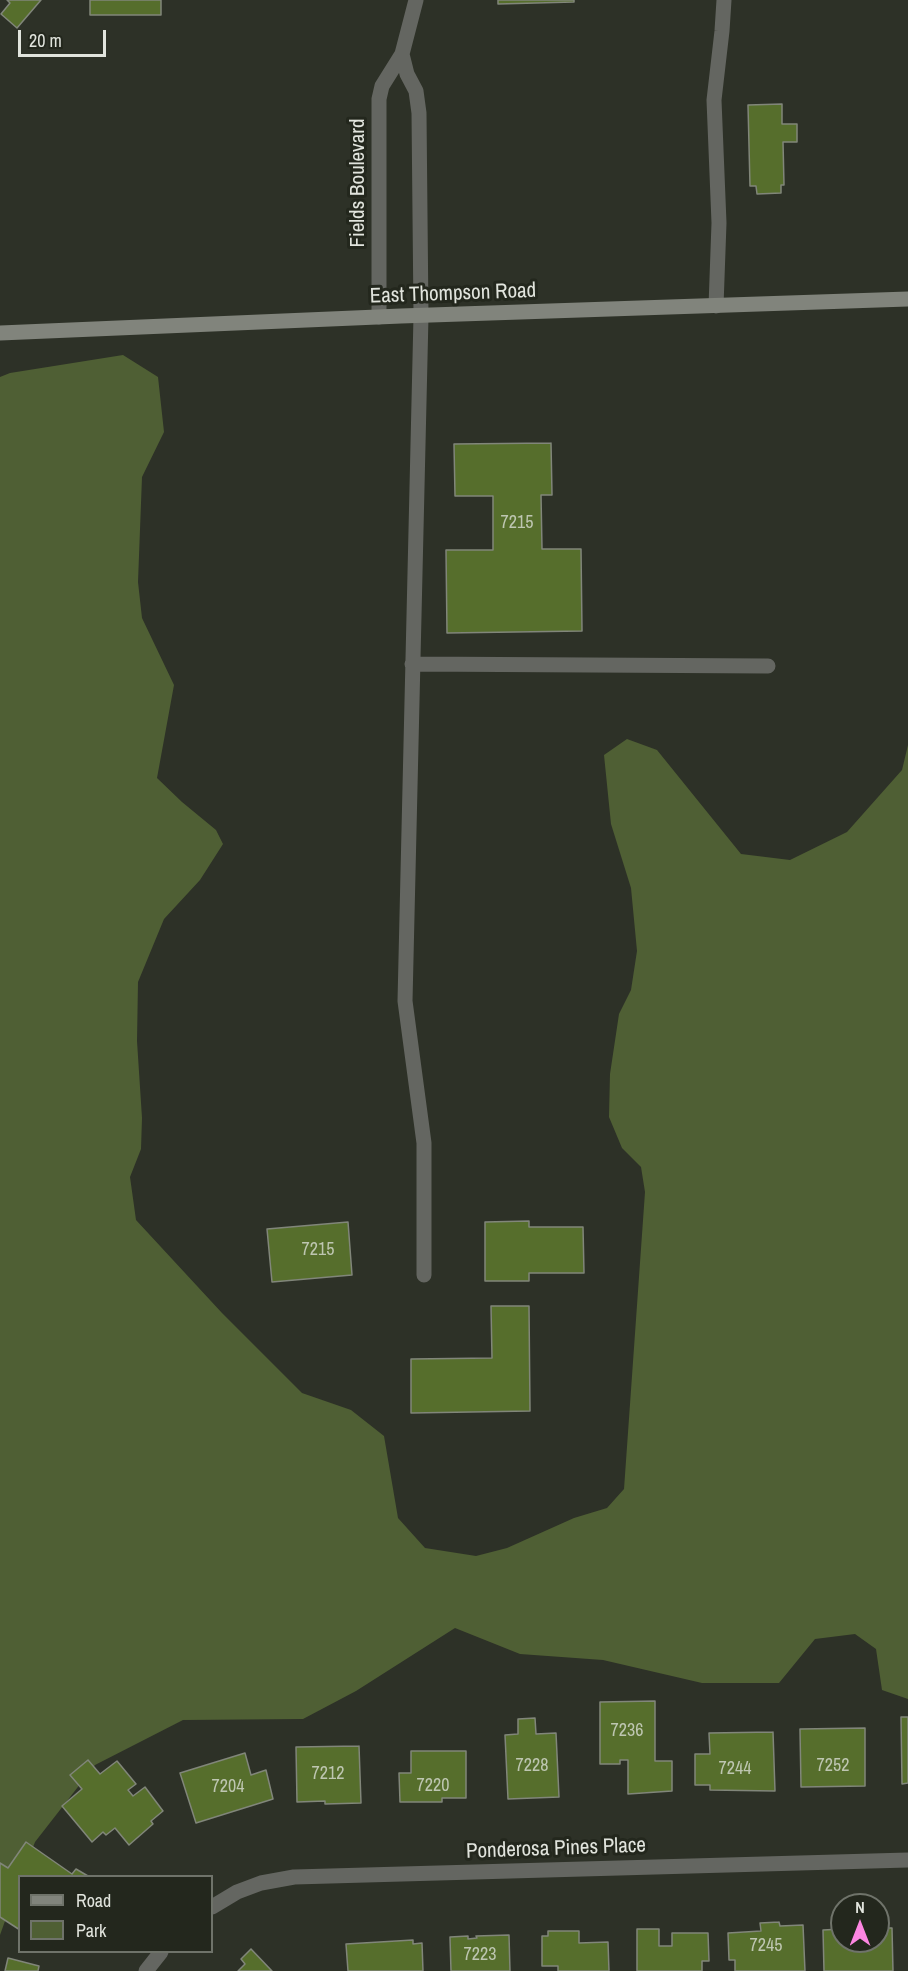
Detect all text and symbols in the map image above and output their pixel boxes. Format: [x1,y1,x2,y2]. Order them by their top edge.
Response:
scale bar [21,18,110,56]
text: 20 m [29,28,62,53]
street label: Fields Boulevard [345,118,371,248]
street label: East Thompson Road [369,279,537,309]
house number: 7215 [501,512,533,534]
house number: 7215 [302,1239,334,1261]
house number: 7236 [611,1720,643,1742]
house number: 7228 [516,1755,548,1777]
house number: 7252 [817,1755,849,1777]
house number: 7244 [719,1758,751,1780]
house number: 7212 [312,1763,344,1785]
house number: 7220 [417,1775,449,1797]
house number: 7204 [212,1776,244,1798]
street label: Ponderosa Pines Place [466,1833,646,1865]
legend [18,1875,213,1953]
text: Road [76,1888,111,1913]
north arrow [830,1893,890,1953]
text: N [855,1896,865,1918]
text: Park [76,1918,106,1943]
house number: 7245 [750,1935,782,1957]
house number: 7223 [464,1944,496,1966]

